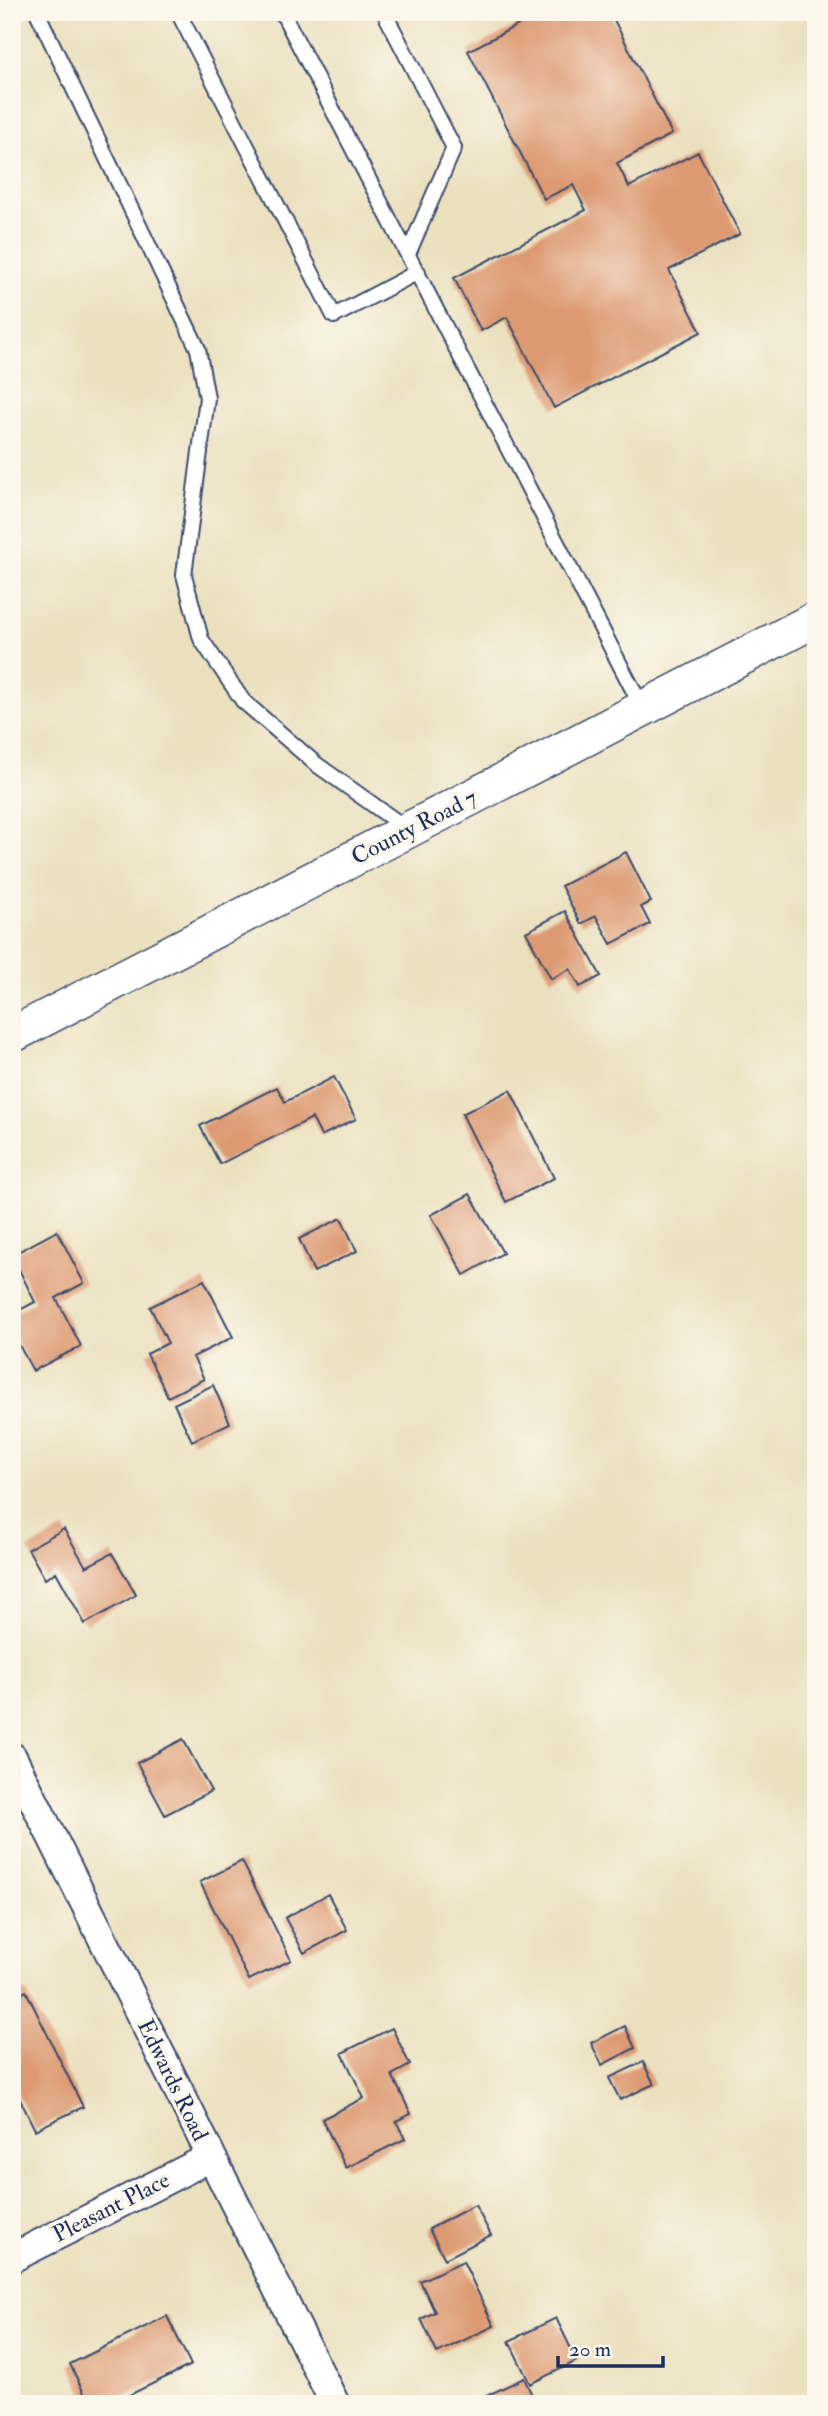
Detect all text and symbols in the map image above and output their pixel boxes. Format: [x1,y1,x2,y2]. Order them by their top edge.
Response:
street label: County Road 7 [346,783,482,871]
street label: Edwards Road [131,2014,215,2146]
street label: Pleasant Place [48,2165,175,2249]
scale bar [558,2325,664,2369]
text: 20 m [569,2336,611,2363]

